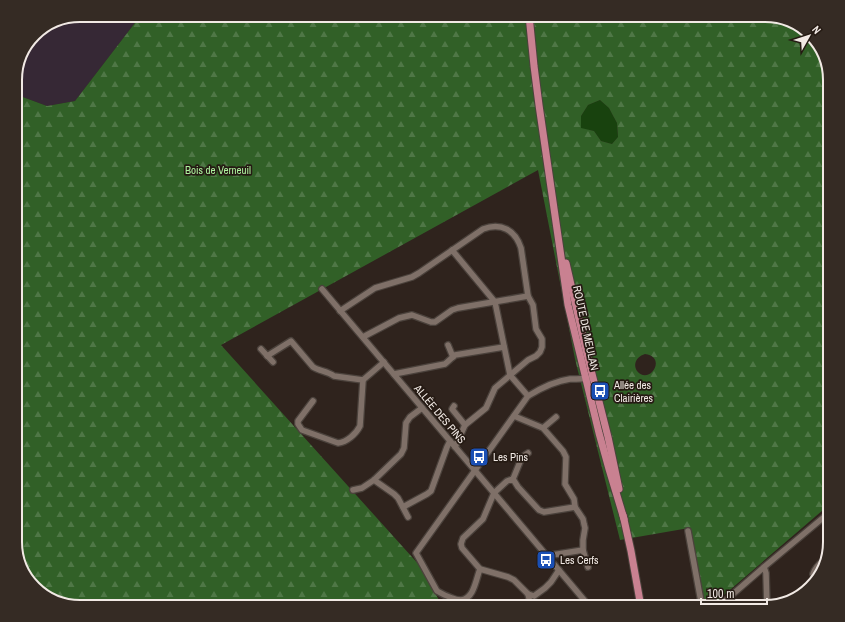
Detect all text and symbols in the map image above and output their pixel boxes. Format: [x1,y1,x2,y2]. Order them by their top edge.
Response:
north arrow [789,16,829,56]
text: N [809,23,824,37]
park label: Bois de Verneuil [185,163,251,177]
street label: ROUTE DE MEULAN [570,284,602,372]
place label: Allée des Clairières [613,378,654,405]
bus stop icon: Allée des Clairières [589,380,611,402]
street label: ALLÉE DES PINS [411,381,469,446]
bus stop icon: Les Pins [468,446,490,468]
place label: Les Pins [493,450,529,464]
bus stop icon: Les Cerfs [535,549,557,571]
place label: Les Cerfs [560,553,599,567]
scale bar [701,580,767,606]
text: 100 m [707,586,734,602]

